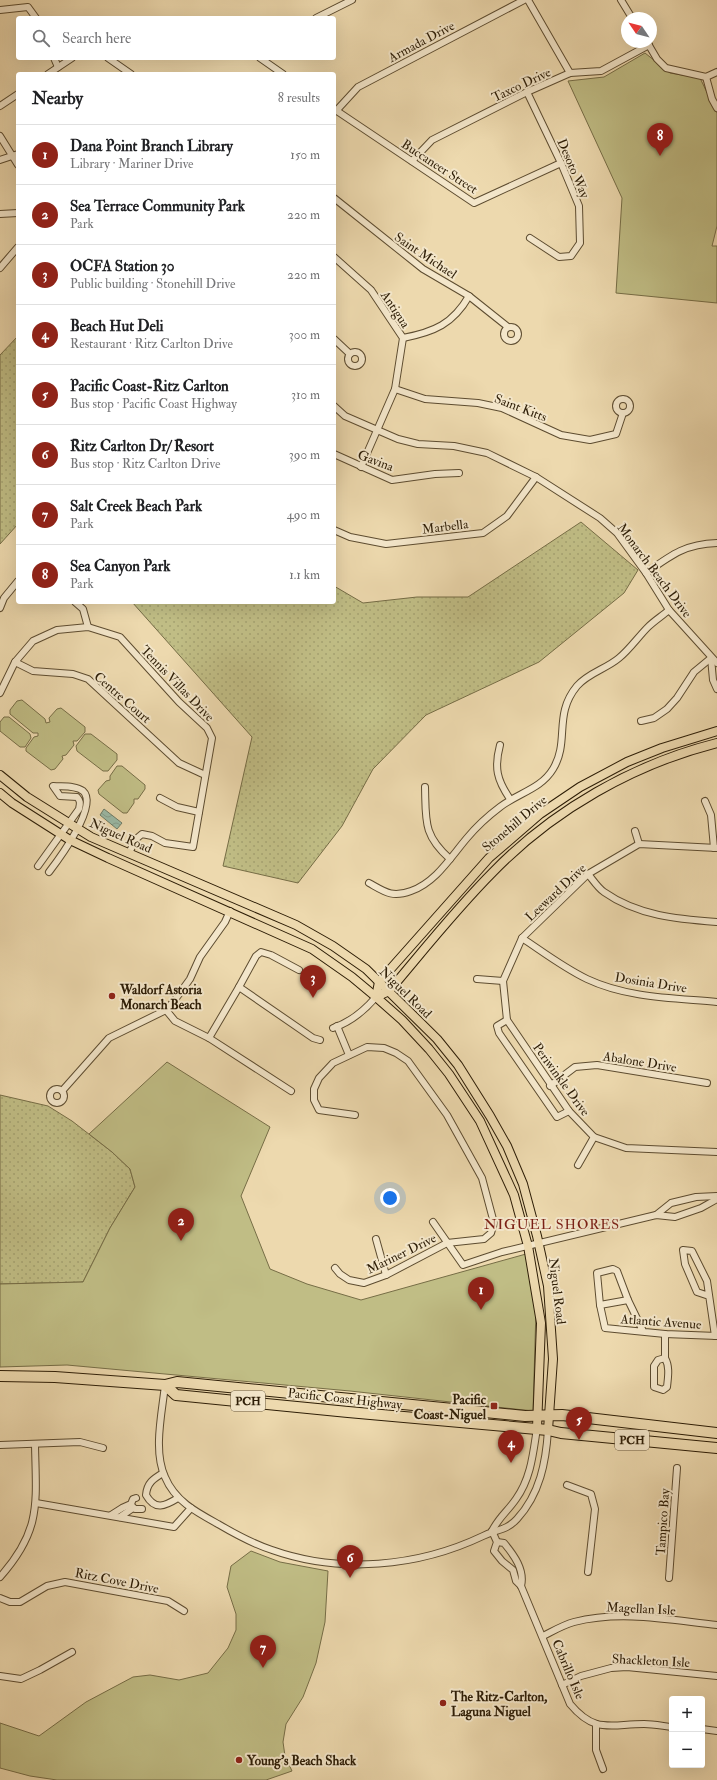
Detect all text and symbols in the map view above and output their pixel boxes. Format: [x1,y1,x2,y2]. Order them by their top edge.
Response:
north arrow [621,12,657,48]
search box [16,16,336,60]
street label: Armada Drive [385,17,458,67]
icon: search [30,27,52,49]
text: Search here [62,29,131,48]
street label: Taxco Drive [489,64,554,106]
text: Nearby [32,88,83,109]
text: 8 results [278,90,320,106]
pin: 8 [647,123,673,156]
street label: Buccaneer Street [398,136,481,197]
street label: Desoto Way [552,136,593,201]
text: Dana Point Branch Library [70,137,233,156]
text: 1 [43,147,47,163]
text: 150 m [290,147,320,163]
text: Library · Mariner Drive [70,156,194,172]
text: Sea Terrace Community Park [70,197,245,216]
text: 2 [42,207,48,223]
text: 220 m [287,207,320,223]
text: Park [70,216,94,232]
street label: Saint Michael [391,229,460,283]
text: OCFA Station 30 [70,257,175,276]
text: 3 [43,267,48,283]
text: 220 m [287,267,320,283]
text: Public building · Stonehill Drive [70,276,235,292]
street label: Antigua [376,287,414,332]
text: Beach Hut Deli [70,317,164,336]
text: 4 [41,327,49,343]
text: 300 m [289,327,320,343]
text: Restaurant · Ritz Carlton Drive [70,336,233,352]
text: Pacific Coast-Ritz Carlton [70,377,229,396]
text: 5 [42,387,48,403]
text: 310 m [291,387,320,403]
street label: Saint Kitts [492,391,550,425]
text: Bus stop · Pacific Coast Highway [70,396,237,412]
text: Ritz Carlton Dr/ Resort [70,437,214,456]
text: 6 [42,447,48,463]
text: 390 m [289,447,320,463]
street label: Gavina [355,447,396,475]
text: Bus stop · Ritz Carlton Drive [70,456,220,472]
text: Salt Creek Beach Park [70,497,202,516]
text: 7 [42,507,48,523]
text: 490 m [287,507,320,523]
text: Park [70,516,94,532]
street label: Marbella [421,516,470,538]
street label: Monarch Beach Drive [613,520,695,621]
text: Sea Canyon Park [70,557,171,576]
text: 8 [42,567,48,583]
text: 1.1 km [289,567,320,583]
text: Park [70,576,94,592]
street label: Tennis Villas Drive [137,643,218,725]
street label: Centre Court [91,669,154,727]
street label: Stonehill Drive [479,792,551,855]
street label: Niguel Road [87,815,155,857]
street label: Leeward Drive [522,860,590,925]
street label: Niguel Road [376,964,435,1022]
pin: 3 [300,965,326,998]
street label: Dosinia Drive [614,969,689,997]
place label: Waldorf Astoria Monarch Beach [119,982,203,1013]
marker: Waldorf Astoria Monarch Beach [107,991,117,1001]
street label: Periwinkle Drive [529,1040,593,1120]
street label: Abalone Drive [601,1048,678,1076]
your location [380,1188,400,1208]
pin: 2 [168,1208,194,1241]
district label: NIGUEL SHORES [484,1216,620,1233]
street label: Mariner Drive [364,1230,439,1278]
street label: Niguel Road [545,1257,569,1326]
pin: 1 [468,1277,494,1310]
street label: Atlantic Avenue [619,1311,702,1333]
street label: Pacific Coast Highway [287,1385,403,1414]
road number: PCH [231,1391,265,1411]
place label: Pacific Coast-Niguel [414,1392,487,1424]
marker: Pacific Coast-Niguel [489,1401,499,1411]
pin: 5 [566,1407,592,1440]
pin: 4 [498,1430,524,1463]
road number: PCH [615,1430,649,1450]
street label: Tampico Bay [653,1488,674,1556]
pin: 6 [337,1545,363,1578]
street label: Ritz Cove Drive [74,1565,161,1597]
street label: Magellan Isle [606,1599,677,1619]
pin: 7 [250,1635,276,1668]
street label: Cabrillo Isle [548,1637,588,1702]
street label: Shackleton Isle [612,1651,691,1671]
place label: The Ritz-Carlton, Laguna Niguel [450,1689,547,1721]
map controls [669,1696,705,1768]
button: + [669,1696,705,1732]
marker: The Ritz-Carlton, Laguna Niguel [438,1698,448,1708]
button: − [669,1732,705,1768]
place label: Young's Beach Shack [246,1753,357,1770]
marker: Young's Beach Shack [234,1755,244,1765]

